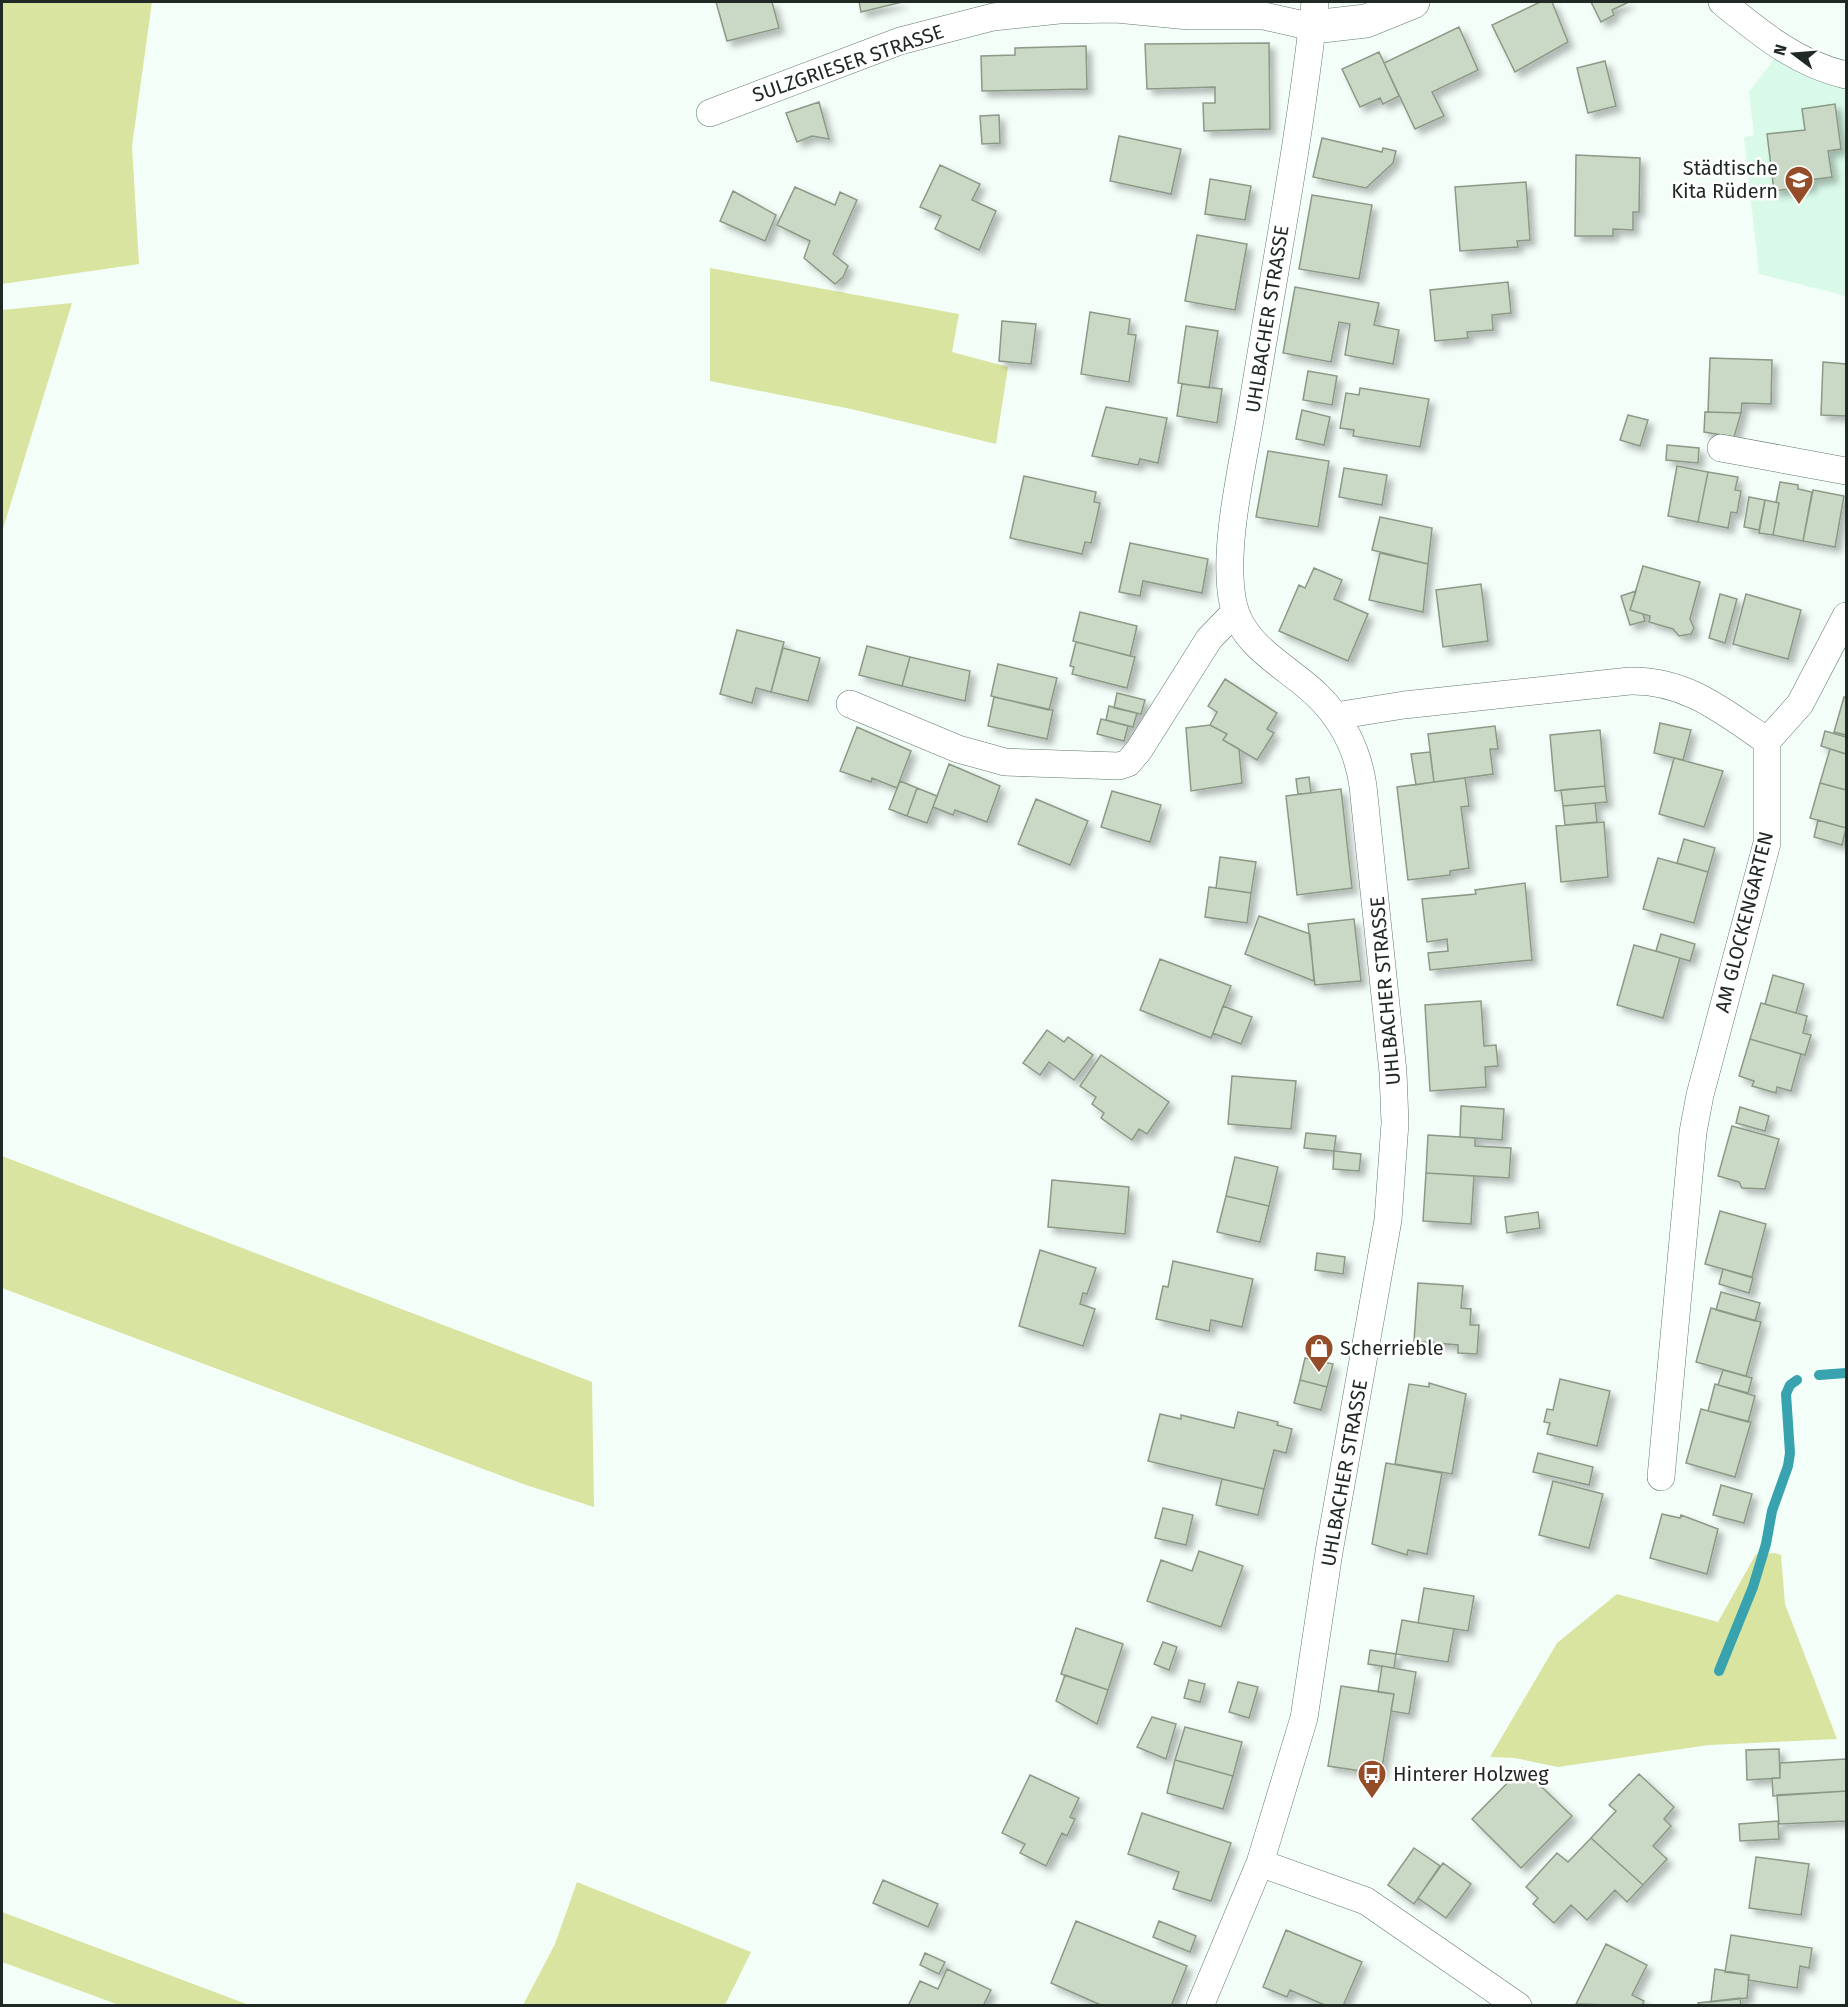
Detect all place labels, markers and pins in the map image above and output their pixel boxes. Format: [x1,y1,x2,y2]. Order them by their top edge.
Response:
place label: Städtische Kita Rüdern [1671,156,1778,203]
school or university icon: Städtische Kita Rüdern [1783,164,1815,206]
shop icon: Scherrieble [1303,1332,1335,1374]
place label: Scherrieble [1340,1336,1444,1360]
bus stop icon: Hinterer Holzweg [1356,1758,1388,1800]
place label: Hinterer Holzweg [1393,1762,1549,1786]

